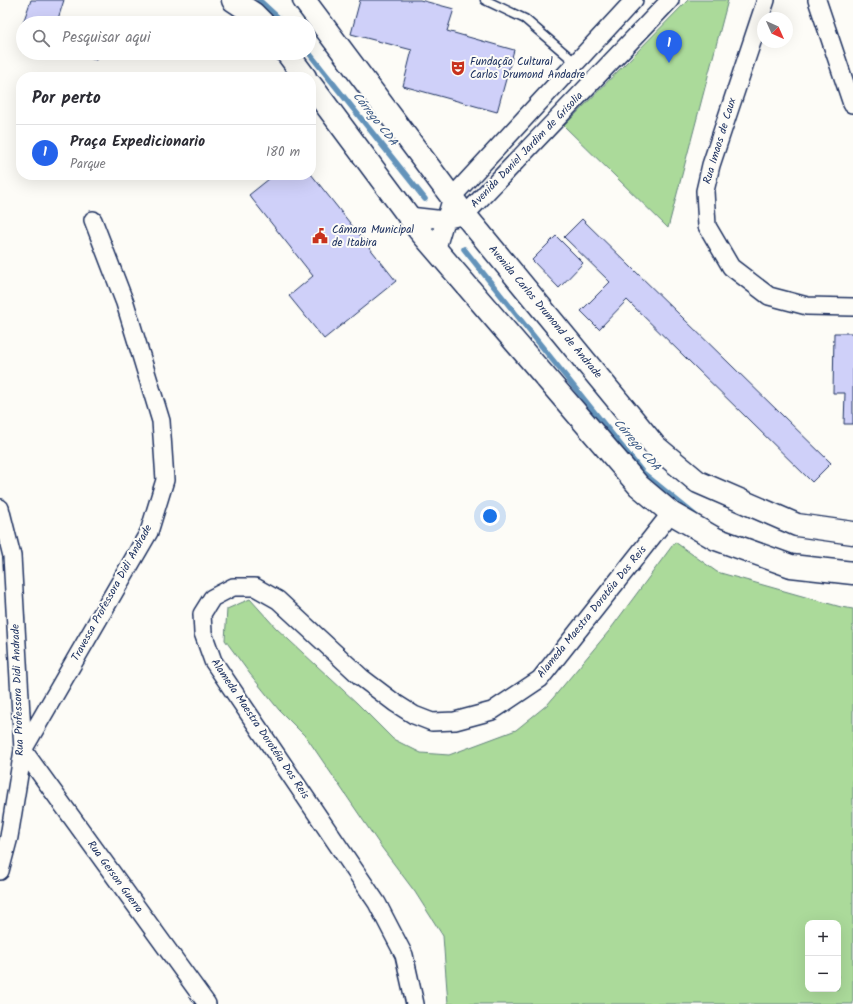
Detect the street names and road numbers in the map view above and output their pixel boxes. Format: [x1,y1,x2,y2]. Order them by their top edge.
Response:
street label: Avenida Daniel Jardim de Grisolia [466,88,588,212]
street label: Rua Imaos de Caux [698,95,742,186]
street label: Avenida Carlos Drumond de Andrade [484,241,606,383]
street label: Travessa Professora Didi Andrade [67,521,157,665]
street label: Alameda Maestra Dorotéia Dos Reis [533,542,651,682]
street label: Rua Professora Didi Andrade [7,624,29,756]
street label: Alameda Maestra Dorotéia Dos Reis [206,655,314,803]
street label: Rua Gerson Guerra [82,837,148,917]

